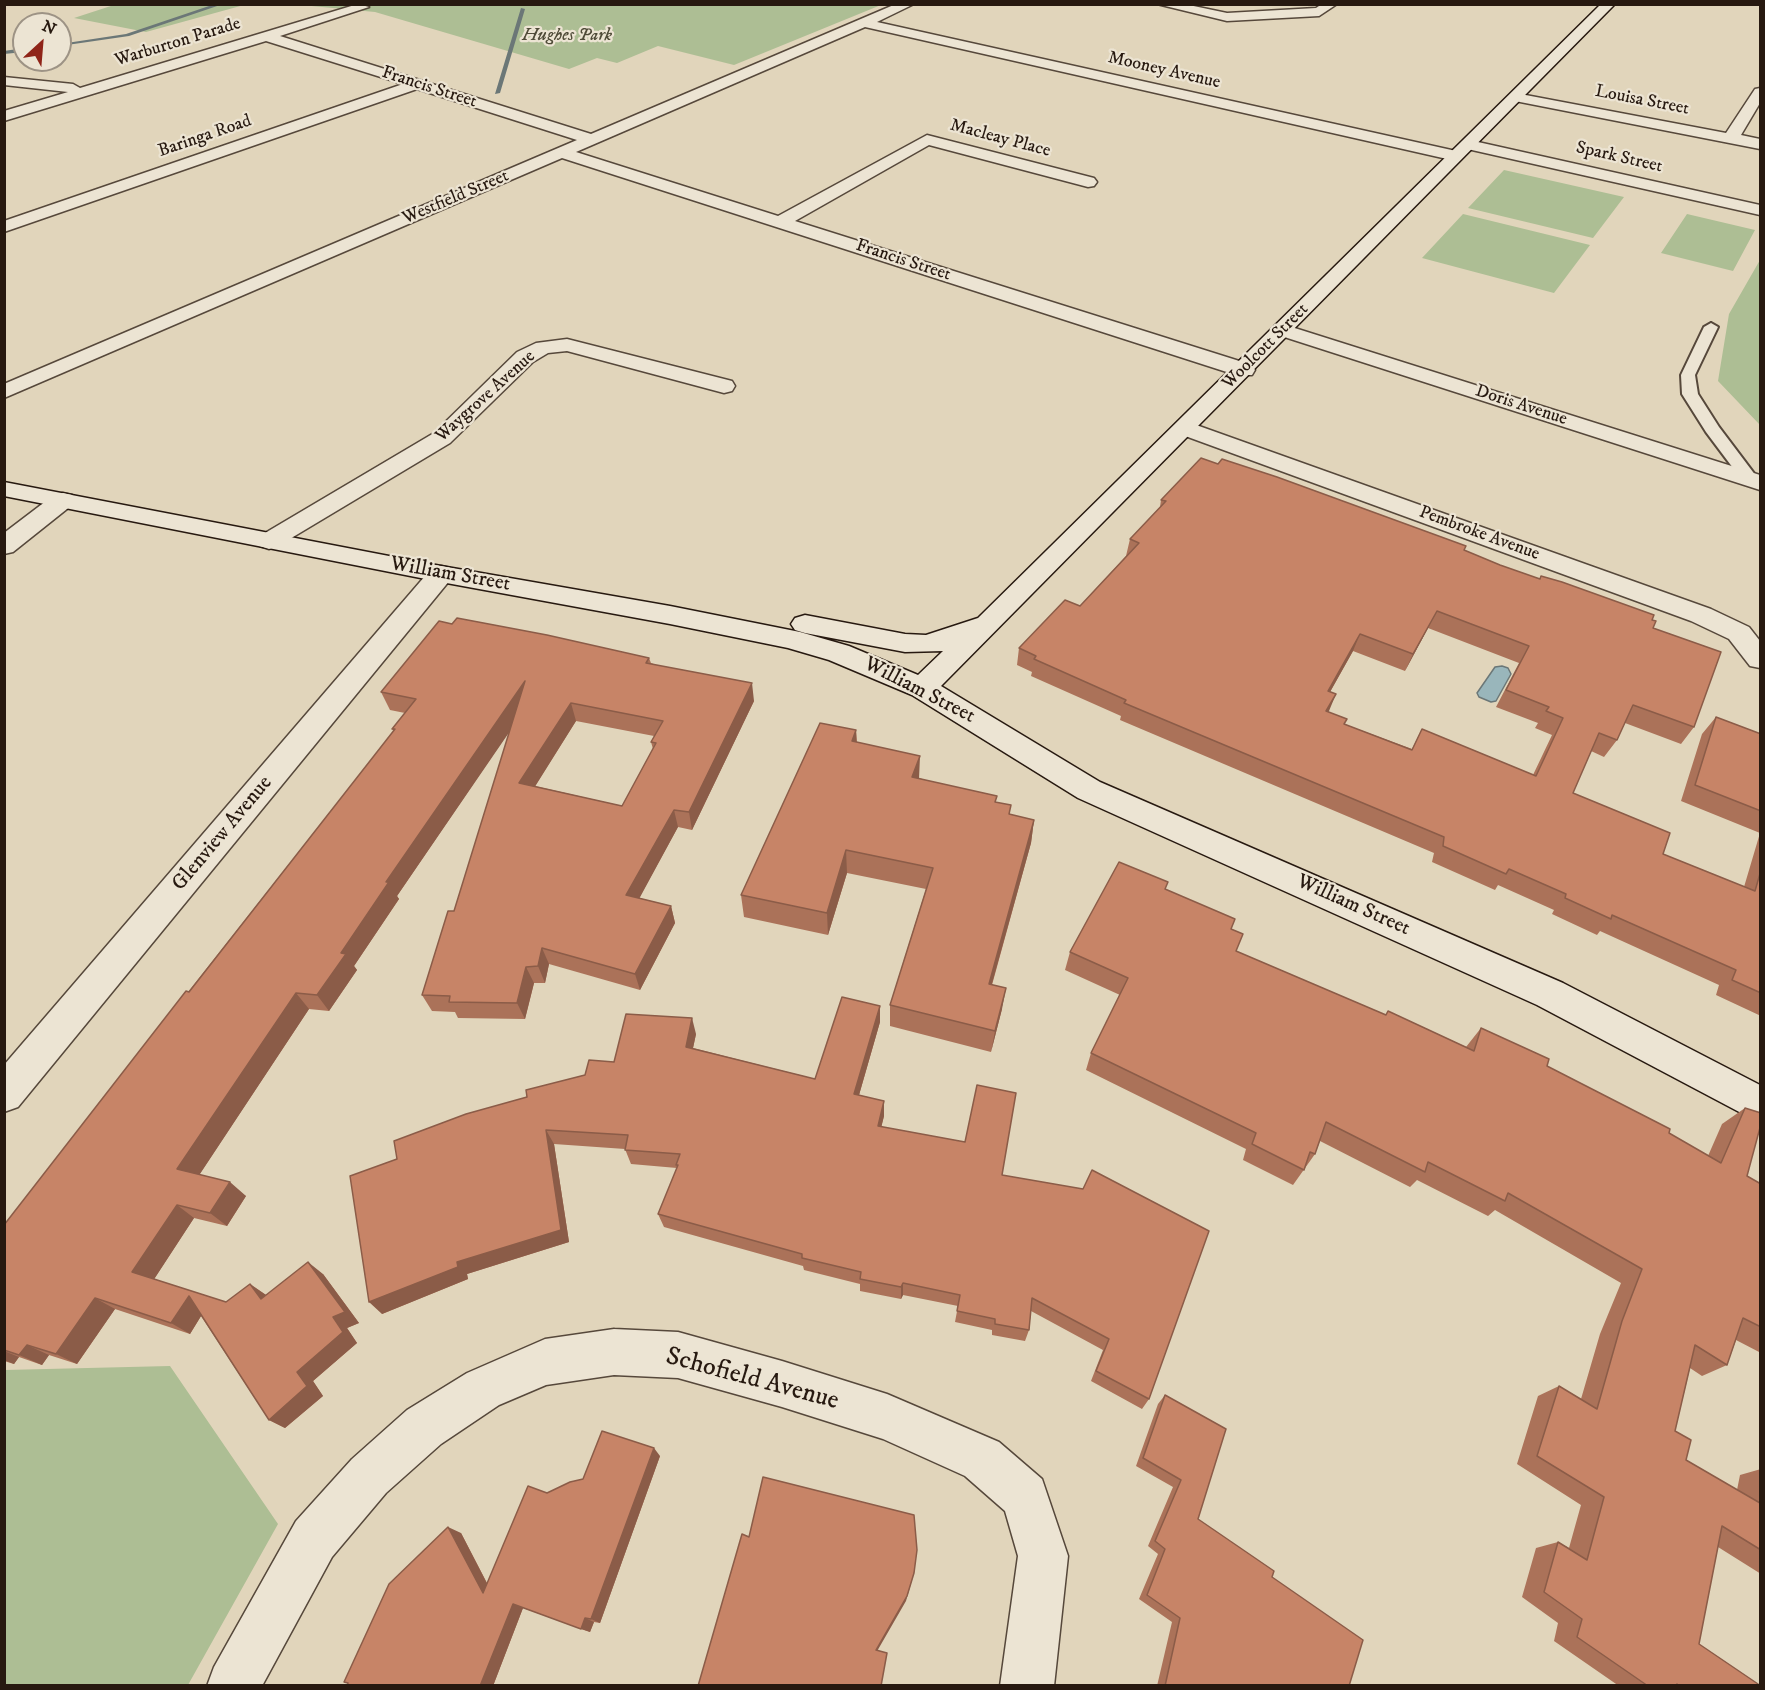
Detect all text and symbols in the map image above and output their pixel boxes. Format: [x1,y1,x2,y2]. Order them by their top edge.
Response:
north arrow [12,12,72,72]
street label: Warburton Parade [113,14,243,72]
text: N [39,16,59,39]
park label: Hughes Park [522,25,612,47]
street label: Mooney Avenue [1106,48,1222,94]
street label: Francis Street [379,62,479,114]
street label: Louisa Street [1593,81,1691,121]
street label: Baringa Road [155,111,255,163]
street label: Macleay Place [947,115,1053,163]
street label: Spark Street [1574,138,1664,178]
street label: Westfield Street [400,166,512,230]
street label: Francis Street [853,235,953,287]
street label: Woolcott Street [1218,299,1314,395]
street label: Waygrove Avenue [432,347,540,447]
street label: Doris Avenue [1472,381,1570,431]
street label: Pembroke Avenue [1416,502,1542,566]
street label: William Street [388,552,512,598]
street label: William Street [859,652,979,730]
street label: Glenview Avenue [168,771,278,897]
street label: William Street [1292,870,1414,942]
street label: Schofield Avenue [662,1342,842,1418]

